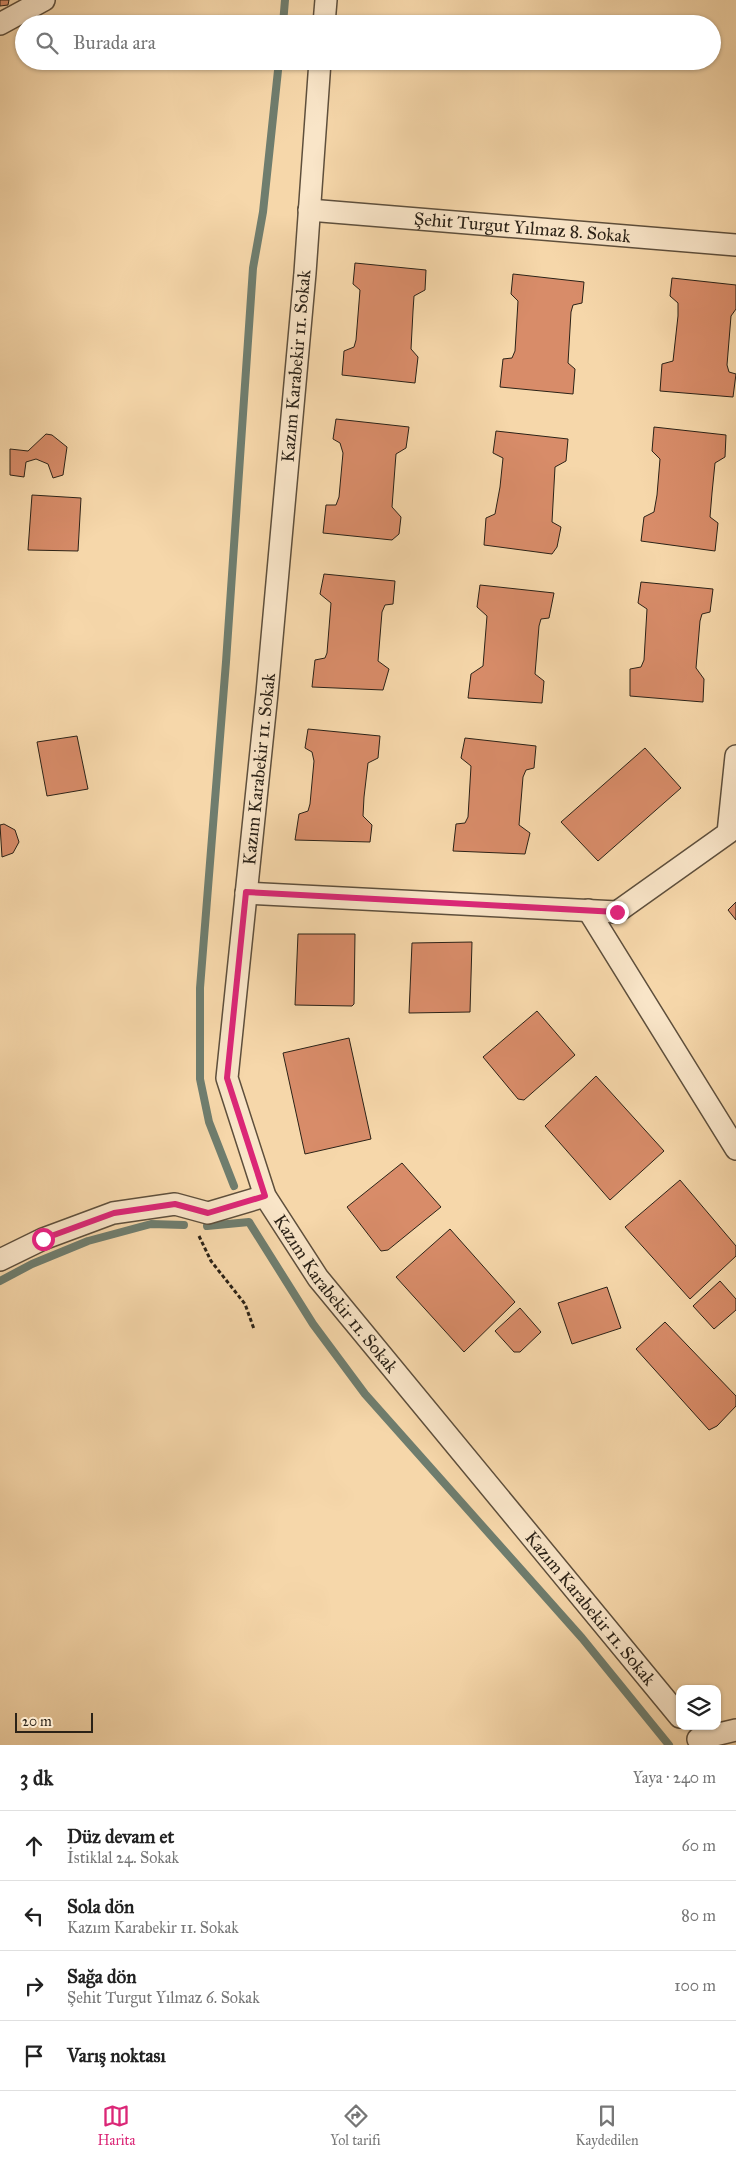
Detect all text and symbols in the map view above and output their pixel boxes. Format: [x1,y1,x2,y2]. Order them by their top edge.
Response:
search box [15,15,721,70]
icon: search [33,29,61,57]
text: Burada ara [73,31,156,54]
street label: Şehit Turgut Yılmaz 8. Sokak [413,208,632,247]
street label: Kazım Karabekir 11. Sokak [277,268,315,463]
street label: Kazım Karabekir 11. Sokak [238,671,280,866]
route end [606,901,629,924]
street label: Kazım Karabekir 11. Sokak [269,1210,403,1378]
route start [32,1228,55,1251]
street label: Kazım Karabekir 11. Sokak [520,1527,661,1690]
map controls [676,1685,721,1730]
button: layers [676,1685,721,1730]
scale bar [15,1710,92,1733]
text: 20 m [22,1713,52,1730]
text: 3 dk [20,1765,53,1791]
text: Yaya · 240 m [633,1768,716,1787]
text: Düz devam et [67,1825,174,1848]
icon: ahead [20,1832,48,1860]
text: 60 m [682,1836,716,1855]
text: İstiklal 24. Sokak [67,1848,179,1867]
text: Sola dön [67,1895,134,1918]
icon: left [20,1902,48,1930]
text: 80 m [681,1906,716,1925]
text: Kazım Karabekir 11. Sokak [67,1918,239,1937]
text: Sağa dön [67,1965,136,1988]
icon: right [20,1972,48,2000]
text: 100 m [674,1976,716,1995]
text: Şehit Turgut Yılmaz 6. Sokak [67,1988,260,2007]
icon: arrive [20,2042,48,2070]
text: Varış noktası [67,2044,166,2067]
tab: Harita [97,2102,135,2149]
tab: Yol tarifi [330,2102,381,2149]
tab: Kaydedilen [576,2102,639,2149]

